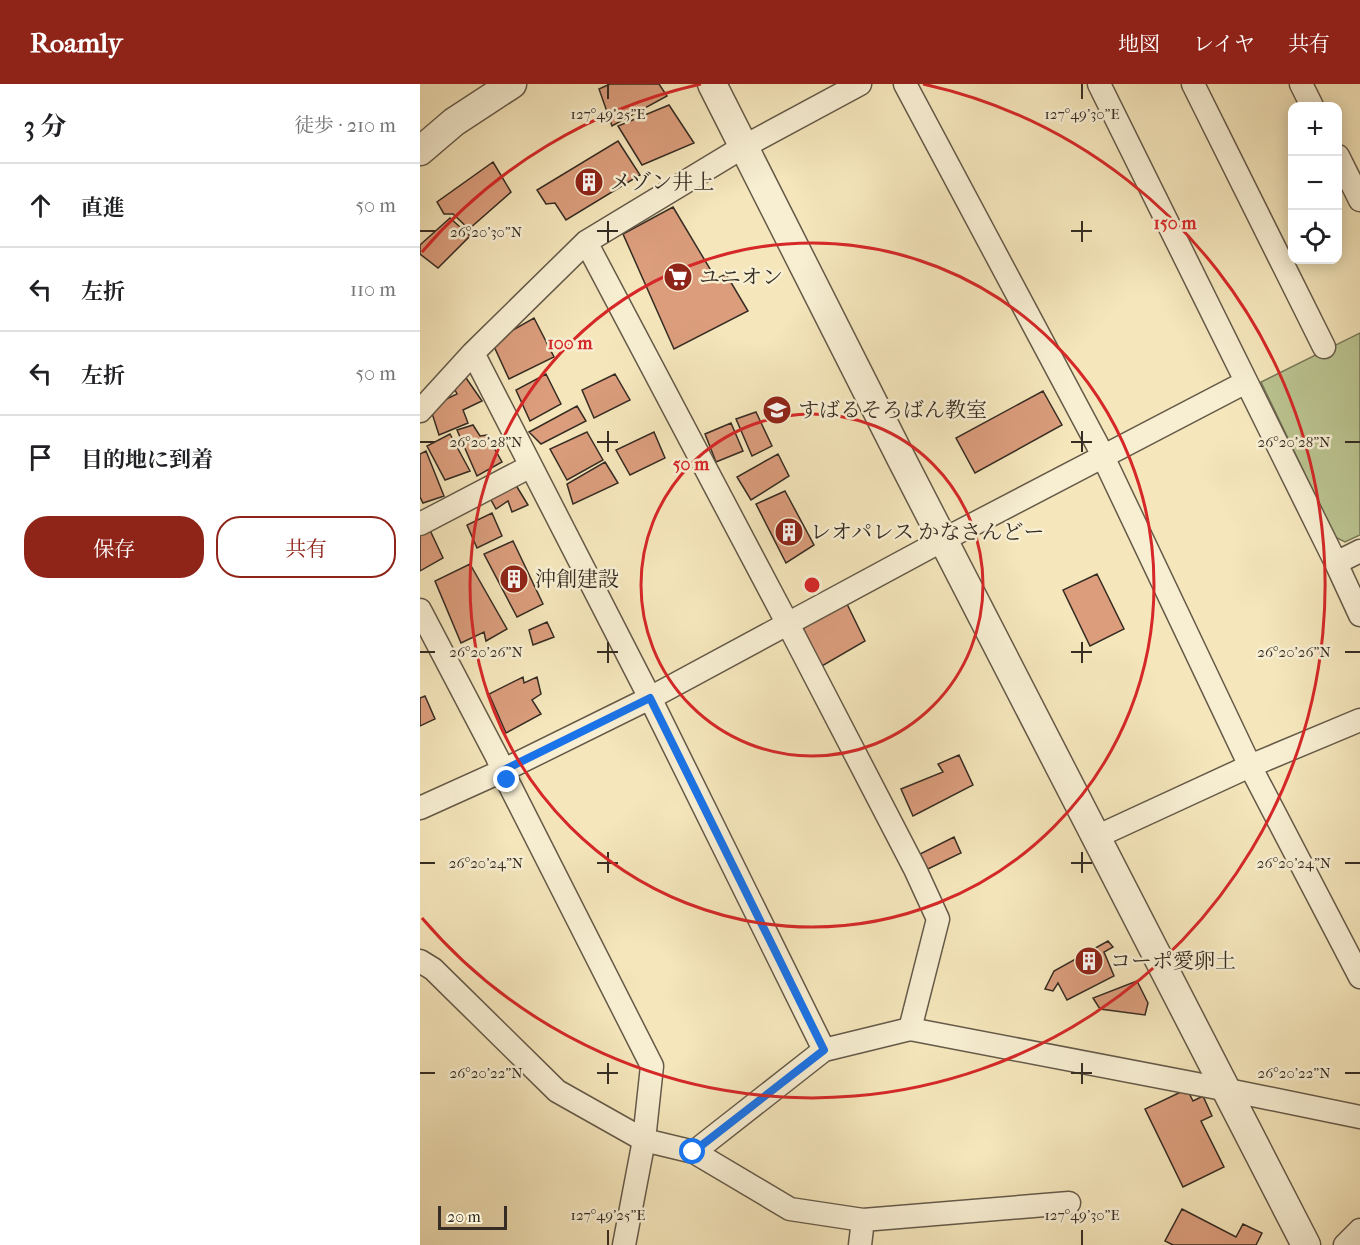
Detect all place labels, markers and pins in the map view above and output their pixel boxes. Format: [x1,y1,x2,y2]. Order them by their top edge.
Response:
building icon: メゾン井上 [573,166,605,198]
place label: メゾン井上 [610,170,714,194]
supermarket icon: ユニオン [662,261,694,293]
place label: ユニオン [699,265,783,289]
school or university icon: すばるそろばん教室 [761,394,793,426]
place label: すばるそろばん教室 [798,398,987,422]
building icon: レオパレス かなさんどー [773,516,805,548]
place label: レオパレス かなさんどー [810,520,1044,544]
building icon: 沖創建設 [498,563,530,595]
place label: 沖創建設 [535,567,619,591]
centre of rings [802,575,822,595]
building icon: コーポ愛卵土 [1073,945,1105,977]
place label: コーポ愛卵土 [1110,949,1236,973]

